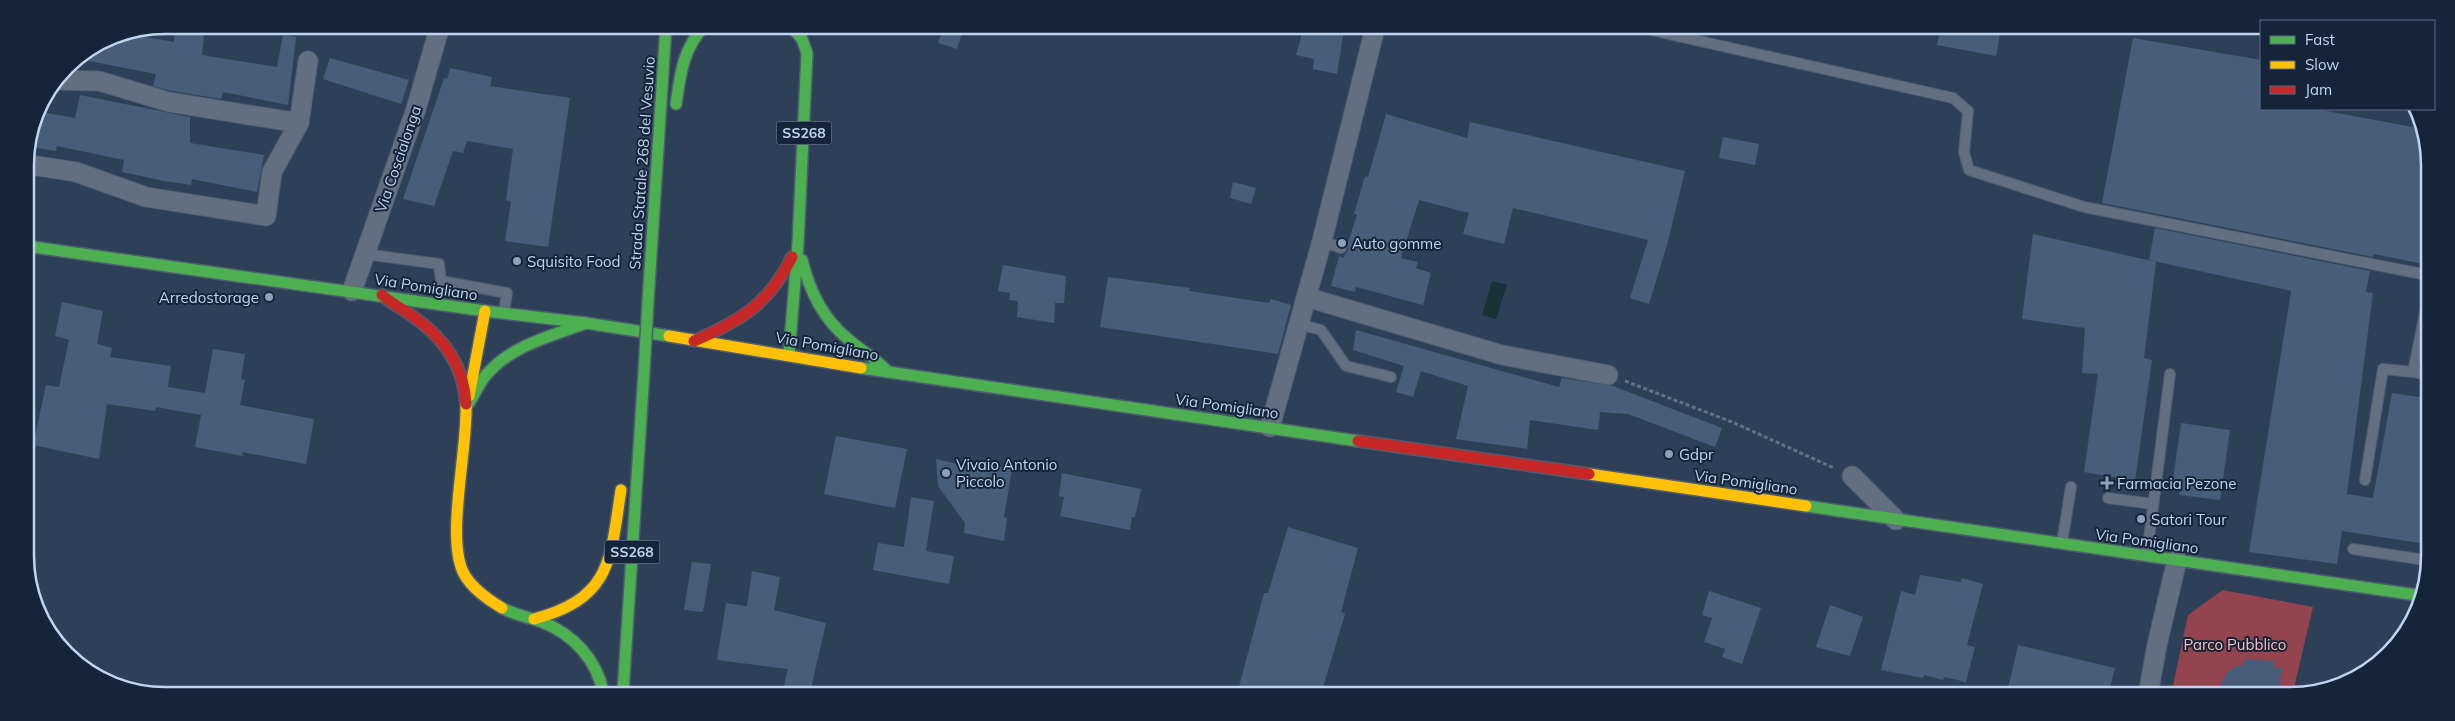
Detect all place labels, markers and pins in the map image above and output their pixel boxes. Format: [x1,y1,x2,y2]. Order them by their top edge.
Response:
place label: Auto gomme [1352,234,1441,253]
marker: Auto gomme [1336,237,1348,249]
place label: Squisito Food [527,252,621,271]
marker: Squisito Food [511,255,523,267]
place label: Arredostorage [159,288,259,307]
marker: Arredostorage [263,291,275,303]
place label: Gdpr [1679,445,1714,464]
marker: Gdpr [1663,448,1675,460]
place label: Vivaio Antonio Piccolo [956,455,1057,491]
marker: Vivaio Antonio Piccolo [940,467,952,479]
place label: Farmacia Pezone [2117,474,2236,493]
marker: Farmacia Pezone [2101,477,2113,489]
place label: Satori Tour [2151,510,2227,529]
marker: Satori Tour [2135,513,2147,525]

